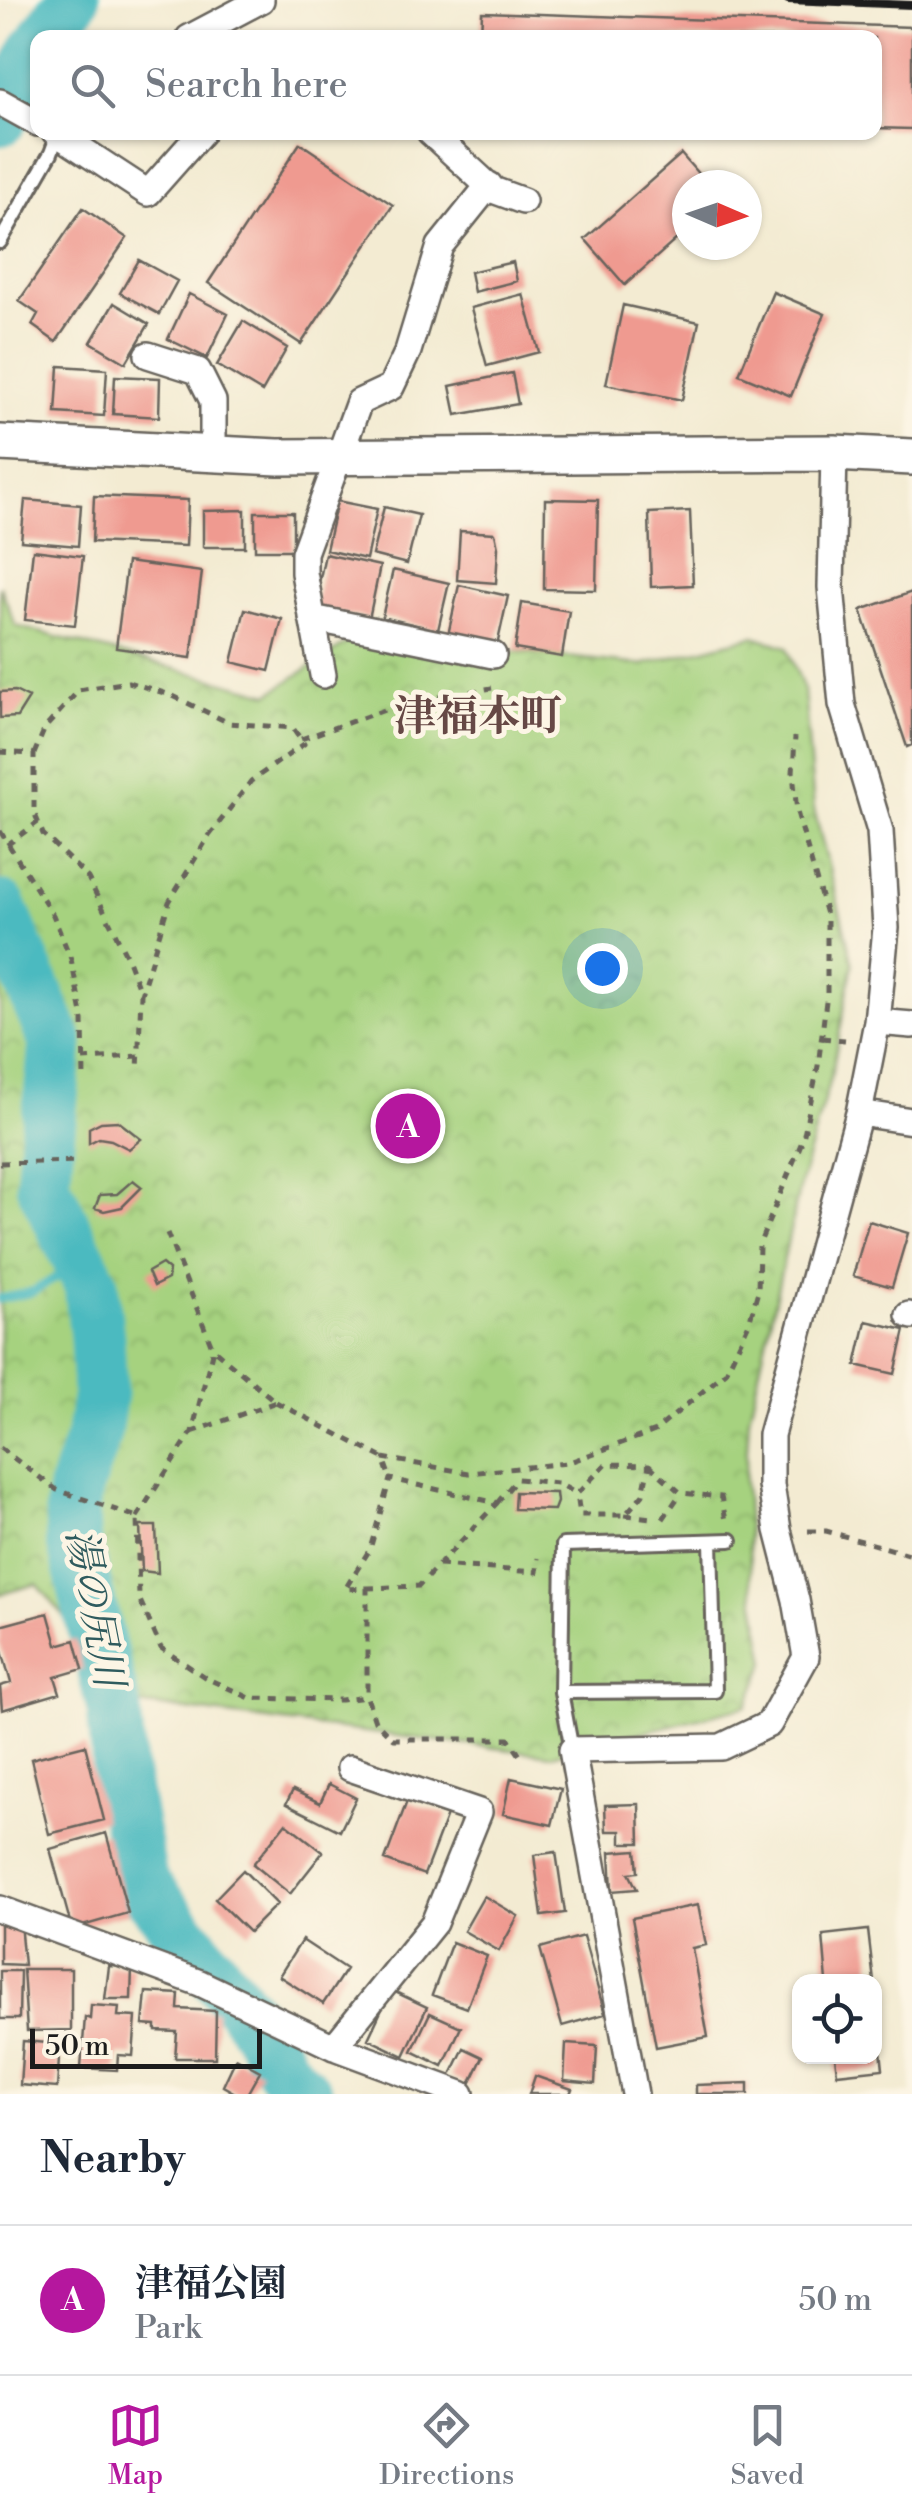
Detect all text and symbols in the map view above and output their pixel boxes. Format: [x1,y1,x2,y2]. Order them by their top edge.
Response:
search box [30,30,882,140]
icon: search [65,58,120,113]
text: Search here [145,62,348,109]
north arrow [672,170,762,260]
district label: 津福本町 [394,691,562,744]
your location [577,943,628,994]
pin: A [376,1088,440,1164]
water label: 湯の尻川 [54,1525,135,1695]
map controls [792,1974,882,2064]
button: locate [792,1974,882,2064]
scale bar [30,2024,262,2068]
text: 50 m [45,2029,109,2064]
text: Nearby [40,2133,185,2186]
text: 津福公園 [135,2261,287,2308]
text: A [61,2280,84,2320]
text: 50 m [799,2280,872,2320]
text: Park [135,2308,202,2348]
tab: Map [108,2398,163,2493]
tab: Directions [379,2398,514,2493]
tab: Saved [730,2398,804,2493]

